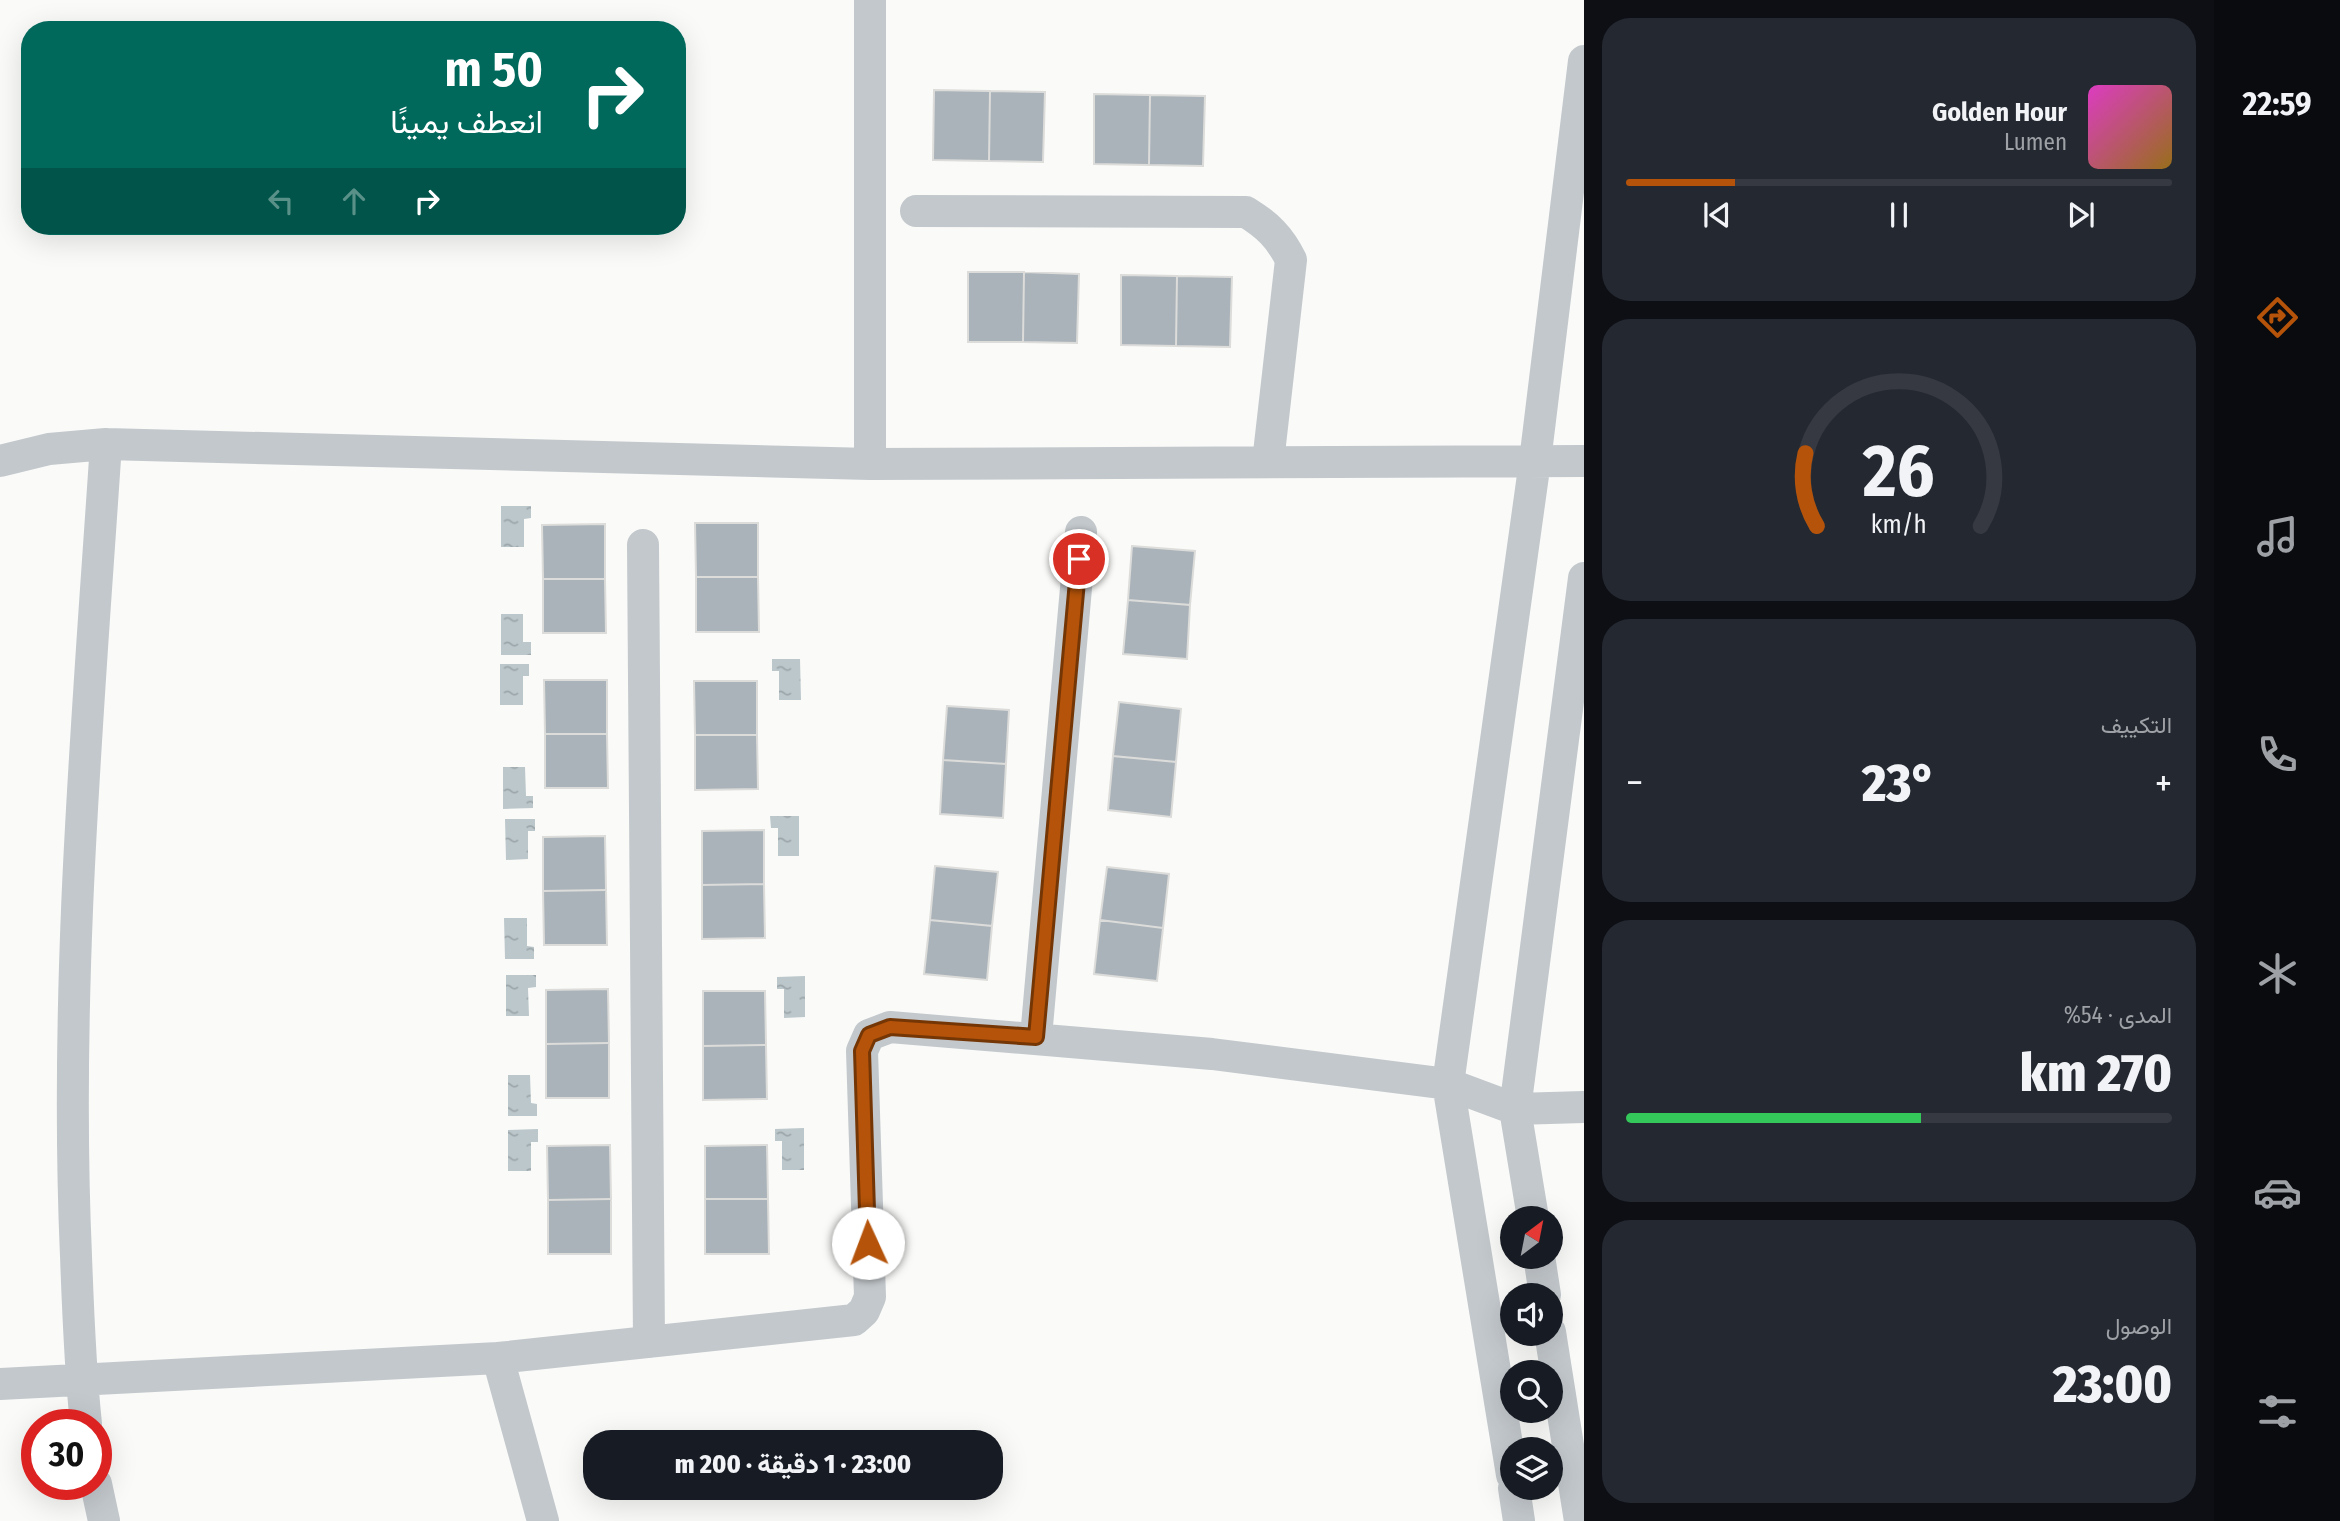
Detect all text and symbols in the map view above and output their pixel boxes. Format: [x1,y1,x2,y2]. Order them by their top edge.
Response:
text: 50 m [445,40,543,99]
icon: right [567,49,658,140]
text: 22:59 [2243,85,2312,123]
text: Golden Hour [1932,97,2067,128]
text: انعطف يمينًا [390,103,543,141]
text: Lumen [2004,128,2067,156]
icon: left [262,182,300,220]
icon: ahead [335,182,373,220]
icon: right [408,182,446,220]
icon: previous [1698,196,1736,234]
icon: pause [1880,196,1918,234]
icon: next [2062,196,2100,234]
icon: directions [2253,293,2302,342]
text: 26 [1862,428,1935,515]
text: km/h [1871,510,1927,540]
icon: music [2253,512,2302,561]
pin [1049,529,1109,589]
icon: arrive [1060,540,1098,578]
text: التكييف [2101,711,2172,739]
icon: phone [2253,730,2302,779]
text: 23° [1862,752,1936,815]
text: − [1626,760,1643,806]
text: + [2155,760,2172,806]
icon: climate [2253,949,2302,998]
text: المدى · 54% [2064,1001,2172,1029]
text: 270 km [2020,1042,2172,1105]
icon: car [2253,1168,2302,1217]
position arrow [831,1206,905,1280]
north arrow [1500,1206,1563,1269]
map controls [1500,1206,1563,1500]
button: sound [1500,1283,1563,1346]
text: الوصول [2106,1312,2172,1340]
text: 23:00 [2053,1353,2172,1416]
button: search [1500,1360,1563,1423]
icon: filters [2253,1387,2302,1436]
speed limit sign: 30 [21,1409,112,1500]
button: layers [1500,1437,1563,1500]
text: 23:00 · 1 دقيقة · 200 m [675,1449,911,1480]

